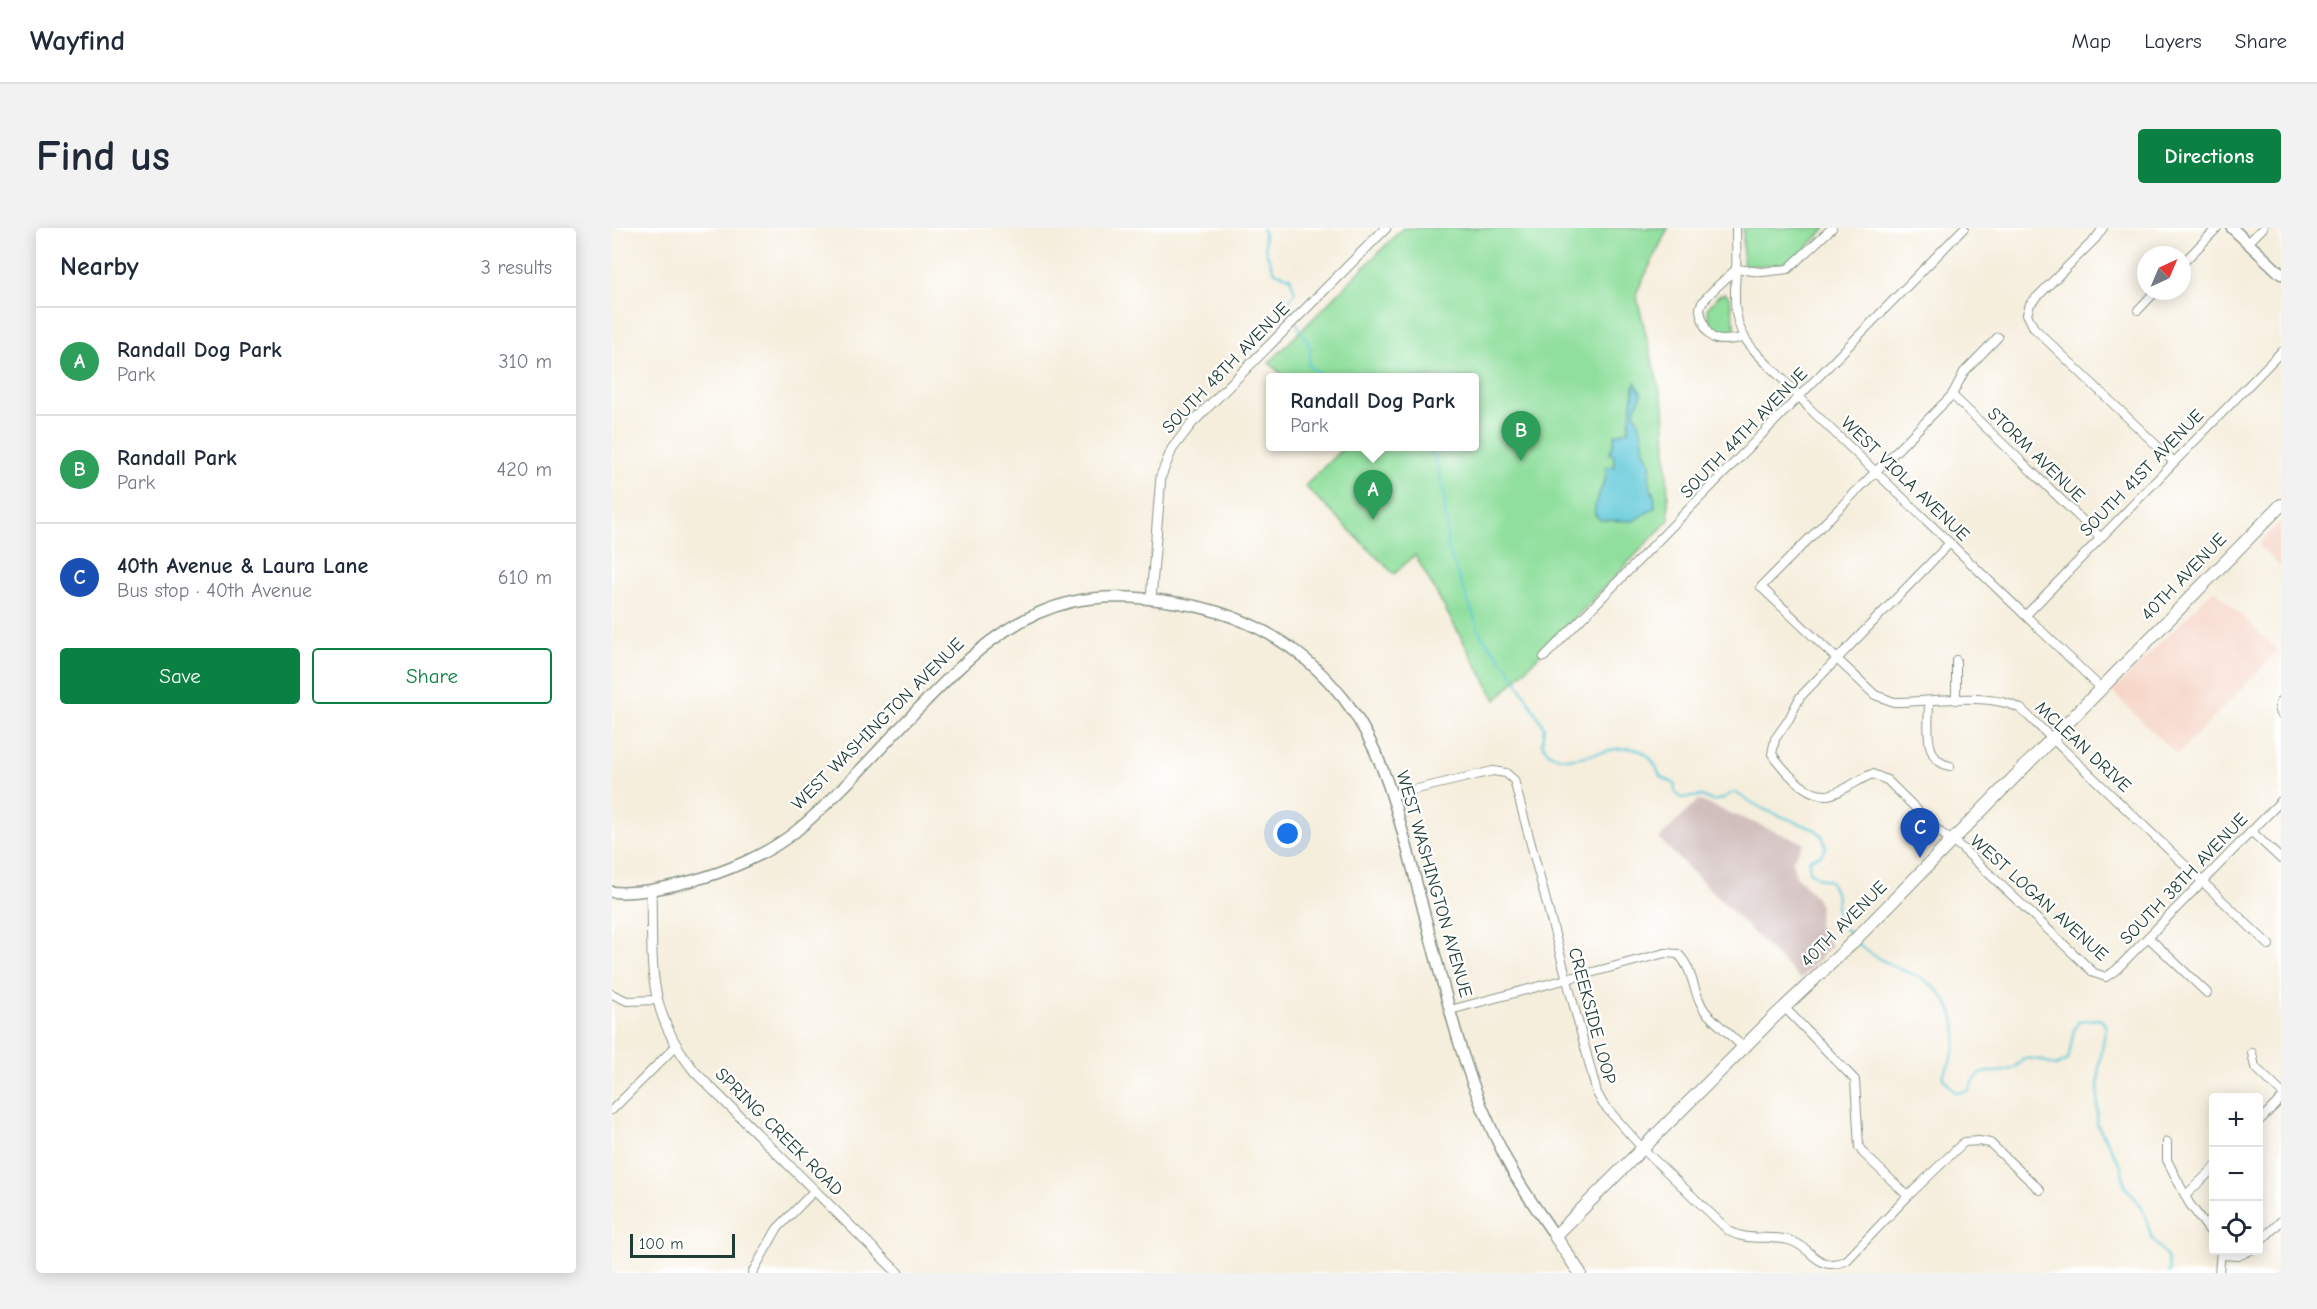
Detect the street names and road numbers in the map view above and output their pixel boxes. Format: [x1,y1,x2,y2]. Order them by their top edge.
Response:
street label: SOUTH 48TH AVENUE [1158,298,1294,438]
street label: SOUTH 44TH AVENUE [1676,363,1812,503]
street label: STORM AVENUE [1983,403,2089,507]
street label: SOUTH 41ST AVENUE [2076,405,2208,541]
street label: WEST VIOLA AVENUE [1836,412,1974,546]
street label: 40TH AVENUE [2137,529,2231,625]
street label: WEST WASHINGTON AVENUE [788,633,969,814]
street label: MCLEAN DRIVE [2031,697,2136,797]
street label: WEST WASHINGTON AVENUE [1392,768,1476,1000]
street label: SOUTH 38TH AVENUE [2116,809,2252,949]
street label: WEST LOGAN AVENUE [1966,831,2112,966]
street label: 40TH AVENUE [1796,876,1892,972]
street label: CREEKSIDE LOOP [1564,945,1620,1087]
street label: SPRING CREEK ROAD [711,1064,847,1200]

